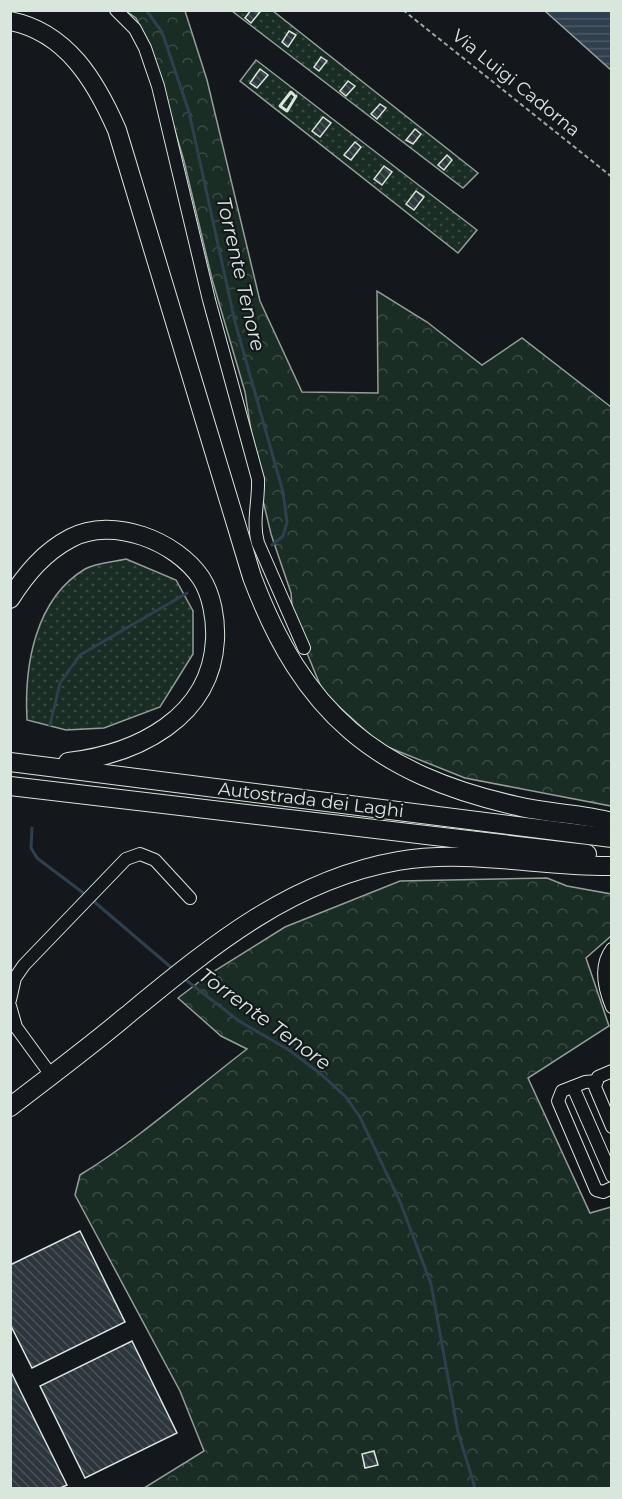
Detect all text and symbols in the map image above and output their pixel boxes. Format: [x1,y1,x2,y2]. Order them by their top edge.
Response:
street label: Via Luigi Cadorna [448,25,584,141]
water label: Torrente Tenore [212,195,270,353]
street label: Autostrada dei Laghi [217,778,405,822]
water label: Torrente Tenore [194,963,336,1075]

